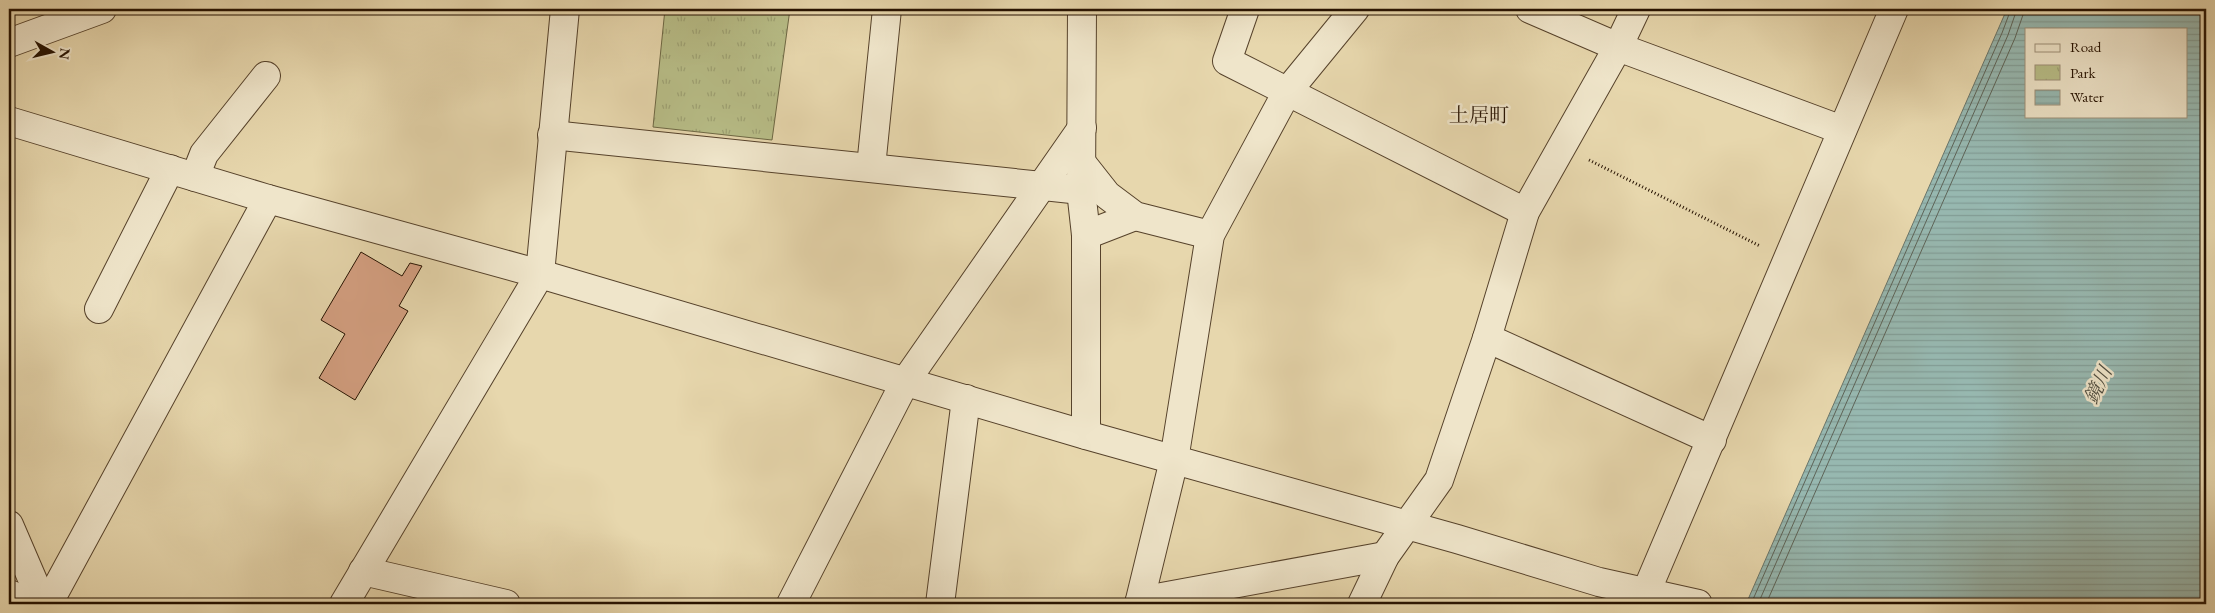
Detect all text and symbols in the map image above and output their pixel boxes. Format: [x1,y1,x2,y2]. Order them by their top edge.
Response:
north arrow [28,28,78,78]
legend [2025,28,2188,118]
text: Road [2070,37,2102,56]
text: N [55,47,75,61]
text: Park [2070,63,2097,82]
text: Water [2070,87,2104,106]
district label: 土居町 [1449,102,1509,128]
water label: 鏡川 [2078,361,2118,408]

